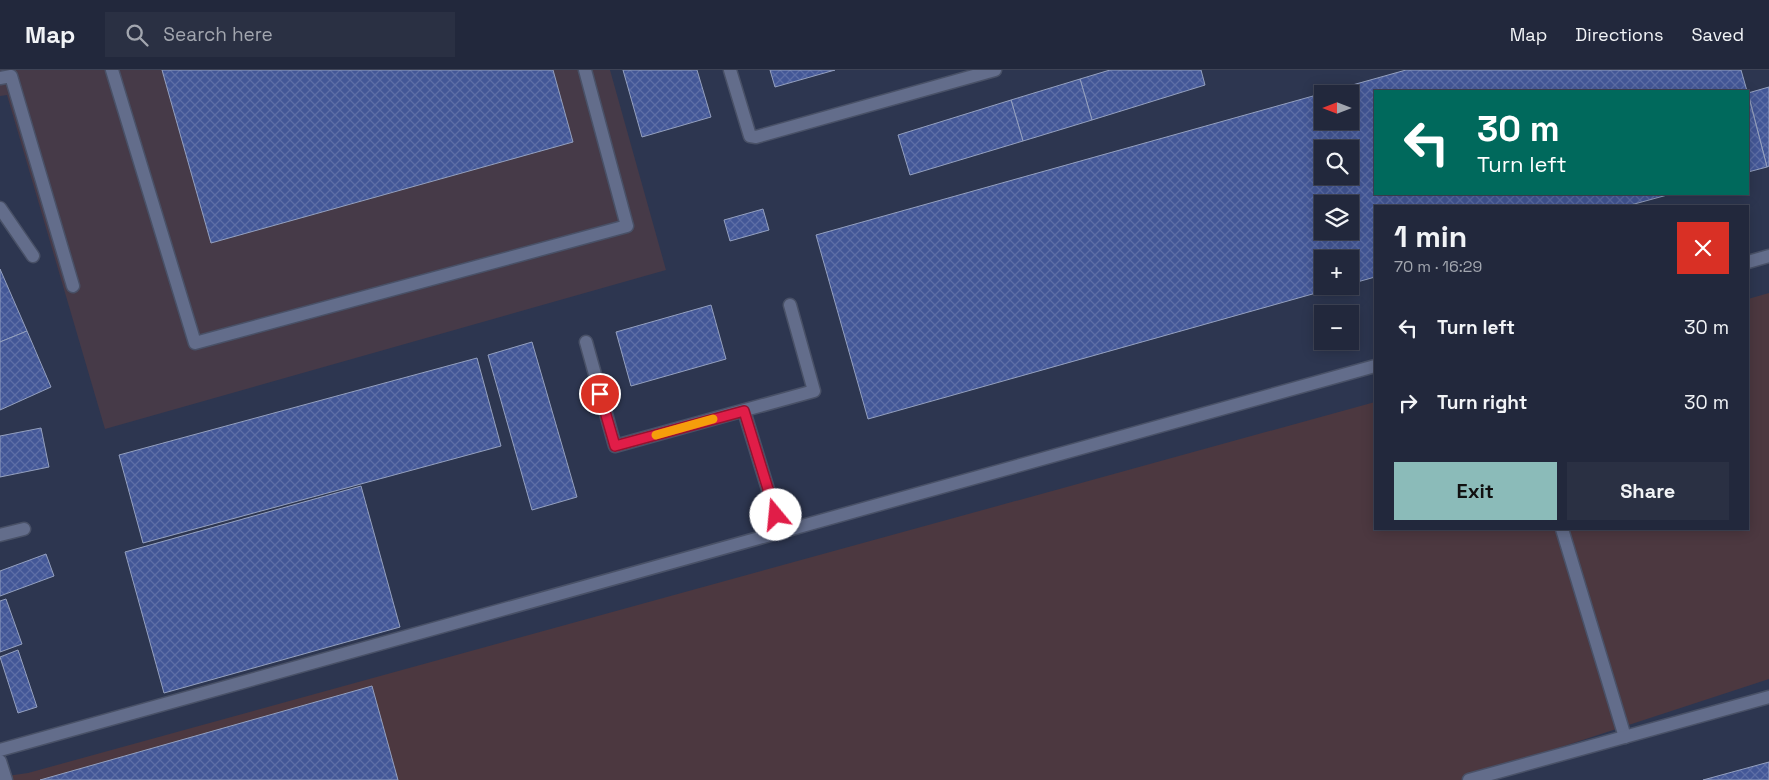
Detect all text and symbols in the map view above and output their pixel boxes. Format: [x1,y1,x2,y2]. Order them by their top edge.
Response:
search box [105,12,455,57]
text: Map [25,19,75,50]
icon: search [123,21,151,49]
text: Search here [163,22,273,47]
text: Map [1510,23,1547,46]
text: Directions [1575,23,1664,46]
text: Saved [1692,23,1744,46]
north arrow [1314,85,1359,130]
map controls [1314,85,1359,350]
text: 30 m [1477,107,1560,151]
icon: left [1394,110,1459,175]
button: search [1314,140,1359,185]
text: Turn left [1477,150,1567,178]
button: layers [1314,195,1359,240]
text: 1 min [1394,217,1467,256]
button: close [1677,222,1729,274]
button: + [1314,250,1359,295]
text: 70 m · 16:29 [1394,256,1482,277]
button: − [1314,305,1359,350]
icon: left [1394,314,1422,342]
text: Turn left [1437,315,1515,340]
text: 30 m [1684,315,1729,340]
pin [579,373,621,415]
icon: arrive [586,380,614,408]
icon: right [1394,389,1422,417]
text: Turn right [1437,390,1527,415]
text: 30 m [1684,390,1729,415]
button: Exit [1394,462,1557,520]
button: Share [1567,462,1729,520]
position arrow [749,488,801,540]

